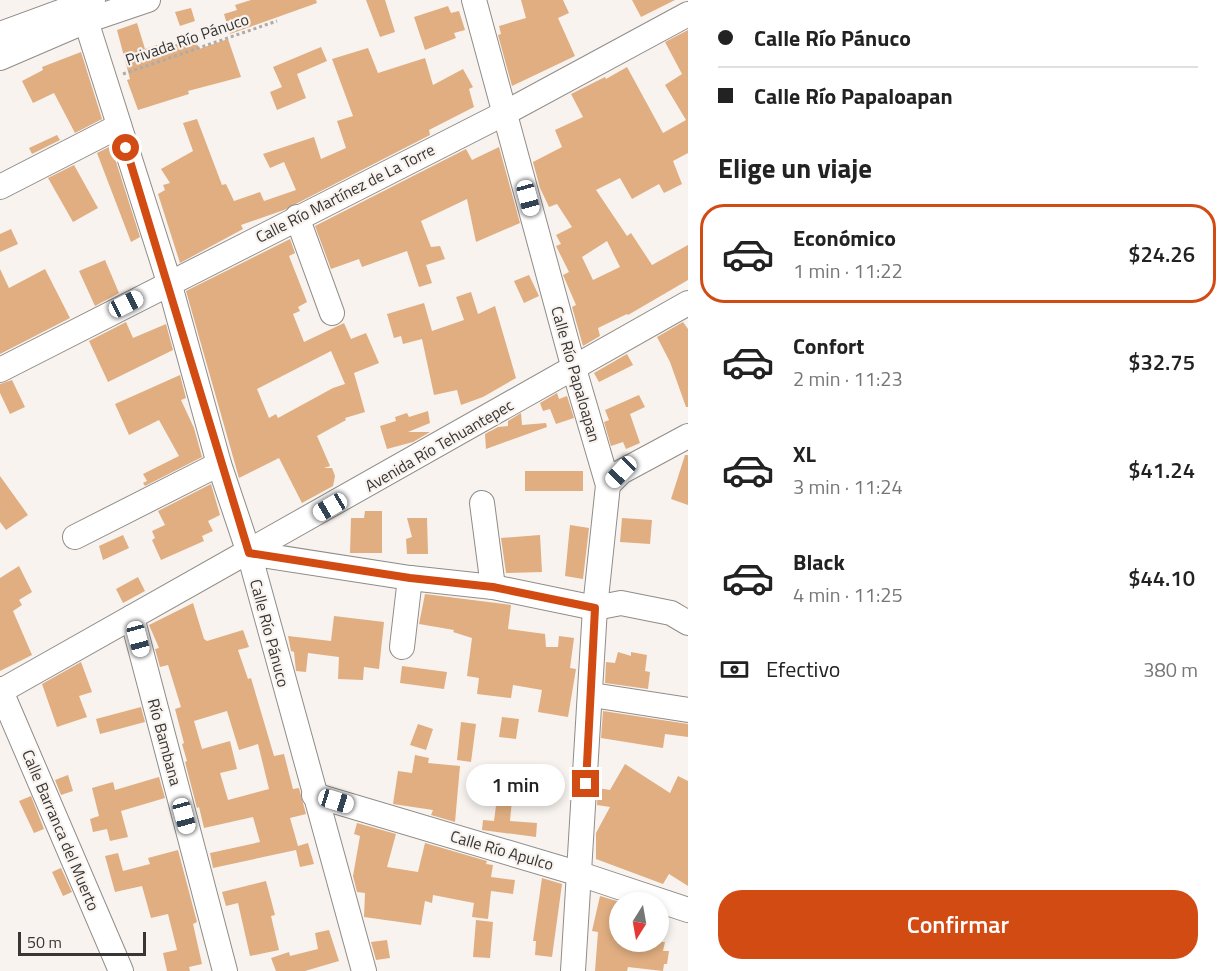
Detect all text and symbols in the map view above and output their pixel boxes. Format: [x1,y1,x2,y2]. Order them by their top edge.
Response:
street label: Privada Río Pánuco [122,7,252,71]
text: Calle Río Pánuco [754,21,911,55]
text: Calle Río Papaloapan [754,79,953,113]
route start [112,134,139,161]
street label: Calle Río Martínez de La Torre [251,137,439,249]
text: Elige un viaje [718,147,872,188]
car [515,178,541,218]
text: Económico [793,221,896,255]
icon: car [721,227,775,281]
text: $24.26 [1128,237,1195,271]
text: 1 min · 11:22 [793,255,903,286]
car [106,288,146,320]
street label: Calle Río Papaloapan [545,303,607,445]
text: Confort [793,329,864,363]
icon: car [721,335,775,389]
text: $32.75 [1128,345,1195,379]
text: 2 min · 11:23 [793,363,903,394]
street label: Avenida Río Tehuantepec [360,393,518,497]
text: XL [793,437,816,471]
icon: car [721,443,775,497]
car [602,453,640,491]
text: $41.24 [1128,453,1195,487]
text: 3 min · 11:24 [793,471,903,502]
car [310,490,350,524]
text: Black [793,545,845,579]
icon: car [721,551,775,605]
text: $44.10 [1128,561,1195,595]
street label: Calle Río Pánuco [244,576,296,690]
text: 4 min · 11:25 [793,579,903,610]
car [125,619,151,659]
text: Efectivo [766,652,840,686]
icon: cash [718,653,751,686]
text: 380 m [1143,654,1198,685]
street label: Río Bambana [142,696,188,788]
street label: Calle Barranca del Muerto [16,746,106,914]
callout: 1 min [466,763,565,805]
text: 1 min [491,769,540,800]
route end [572,770,599,797]
car [316,787,356,815]
car [171,796,197,836]
street label: Calle Río Apulco [447,824,557,876]
button: Confirmar [718,890,1198,959]
north arrow [609,892,669,952]
map controls [609,892,669,952]
scale bar [18,929,146,956]
text: 50 m [27,930,62,954]

